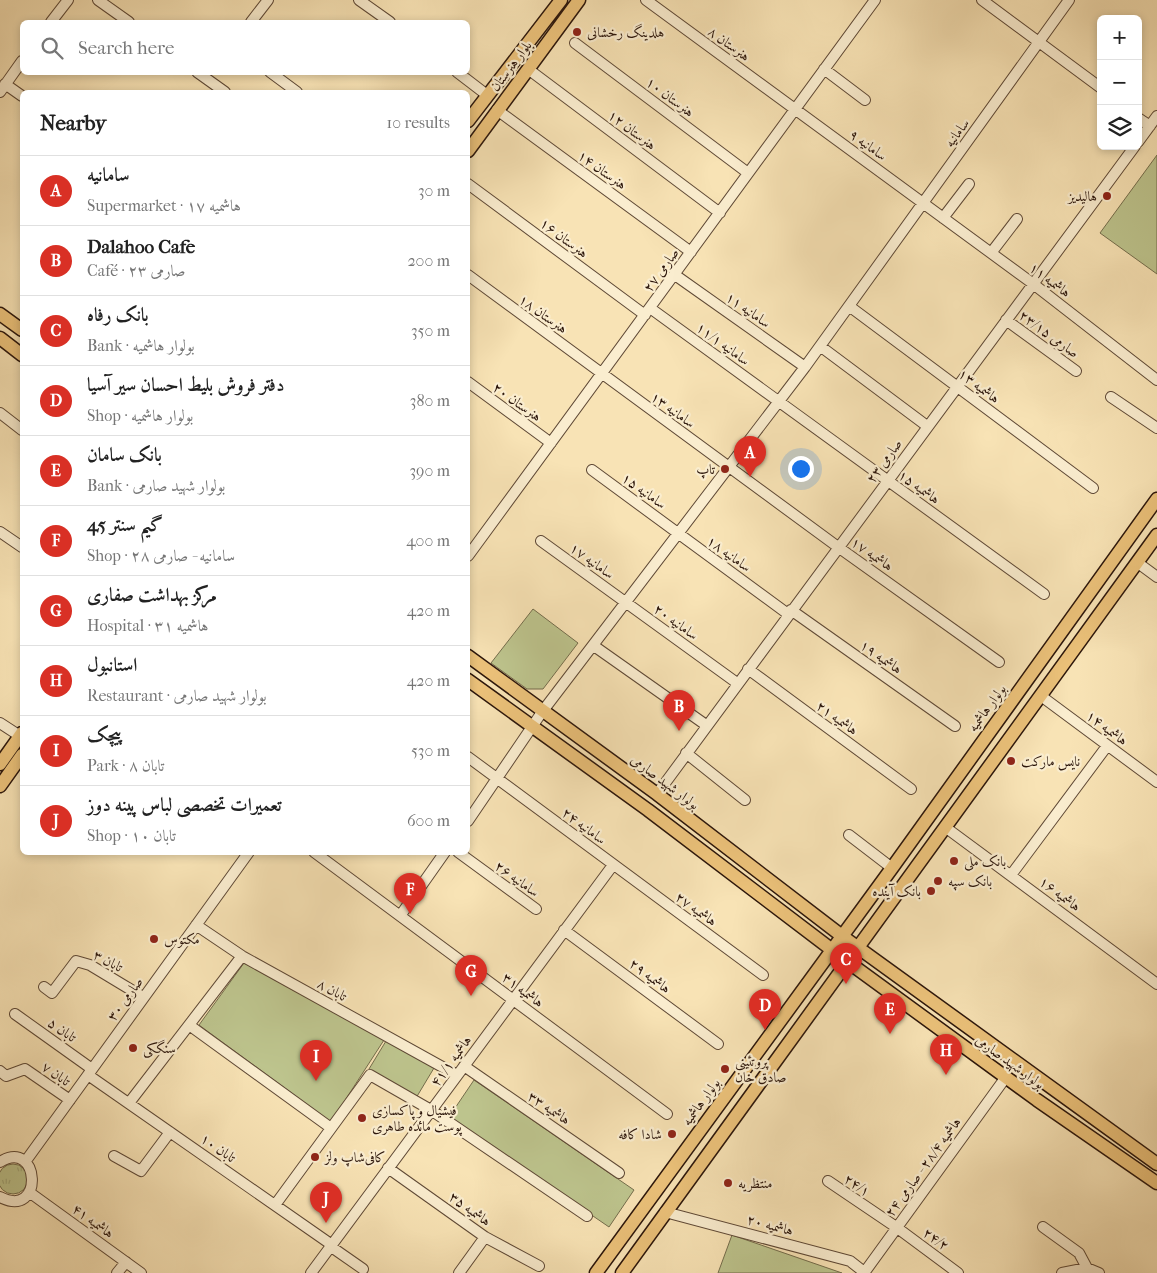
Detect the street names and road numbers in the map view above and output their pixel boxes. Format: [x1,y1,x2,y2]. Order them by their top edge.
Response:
street label: هنرستان ۸ [705,23,753,65]
street label: بلوار هنرستان [486,37,536,95]
street label: هنرستان ۱۰ [643,73,697,121]
street label: هنرستان ۱۲ [605,106,659,154]
street label: سامانیه [941,115,973,151]
street label: سامانیه ۹ [846,126,890,164]
street label: هنرستان ۱۴ [574,147,630,193]
street label: هنرستان ۱۶ [537,214,591,262]
street label: صارمی ۲۷ [639,245,683,295]
street label: هاشمیه ۱۱ [1026,259,1074,301]
street label: سامانیه ۱۱ [722,288,774,332]
street label: هنرستان ۱۸ [515,291,571,337]
street label: صارمی ۲۳/۱۵ [1016,307,1082,361]
street label: سامانیه ۱۱/۱ [693,319,753,369]
street label: هاشمیه ۱۳ [955,365,1003,407]
street label: هنرستان ۲۰ [489,379,545,425]
street label: سامانیه ۱۳ [647,388,699,432]
street label: صارمی ۲۳ [862,436,906,486]
street label: هاشمیه ۱۵ [895,466,943,508]
street label: سامانیه ۱۵ [618,469,670,513]
street label: سامانیه ۱۸ [703,532,755,576]
street label: هاشمیه ۱۷ [848,533,896,575]
street label: سامانیه ۱۷ [566,539,618,583]
street label: سامانیه ۲۰ [650,600,702,644]
street label: هاشمیه ۱۹ [857,636,905,678]
street label: بولوار هاشمیه [964,681,1010,735]
street label: هاشمیه ۲۱ [813,697,861,739]
street label: هاشمیه ۱۴ [1083,707,1131,749]
street label: بولوار شهید صارمی [627,751,703,814]
street label: سامانیه ۲۴ [559,804,609,848]
street label: سامانیه ۲۶ [491,857,543,901]
street label: هاشمیه ۱۶ [1036,873,1084,915]
street label: هاشمیه ۲۷ [672,888,720,930]
street label: تابان ۳ [90,946,126,976]
street label: هاشمیه ۲۹ [626,955,674,997]
street label: هاشمیه ۳۱ [499,969,547,1011]
street label: صارمی ۳۰ [103,974,147,1024]
street label: تابان ۸ [314,975,350,1005]
street label: تابان ۵ [44,1014,80,1046]
street label: بولوار شهید صارمی [972,1031,1048,1094]
street label: هاشمیه ۴۱/۱ [427,1032,475,1090]
street label: تابان ۷ [38,1058,74,1090]
street label: بولوار هاشمیه [678,1075,724,1129]
street label: هاشمیه ۳۳ [525,1088,573,1128]
street label: هاشمیه ۲۸/۴ - صارمی ۲۴ [881,1114,965,1220]
street label: تابان ۱۰ [197,1130,239,1166]
street label: ۲۴/۱ [841,1170,873,1200]
street label: هاشمیه ۳۵ [446,1188,494,1230]
street label: هاشمیه ۴۱ [69,1200,117,1242]
street label: هاشمیه ۲۰ [745,1211,795,1239]
street label: ۲۴/۲ [920,1224,952,1254]

